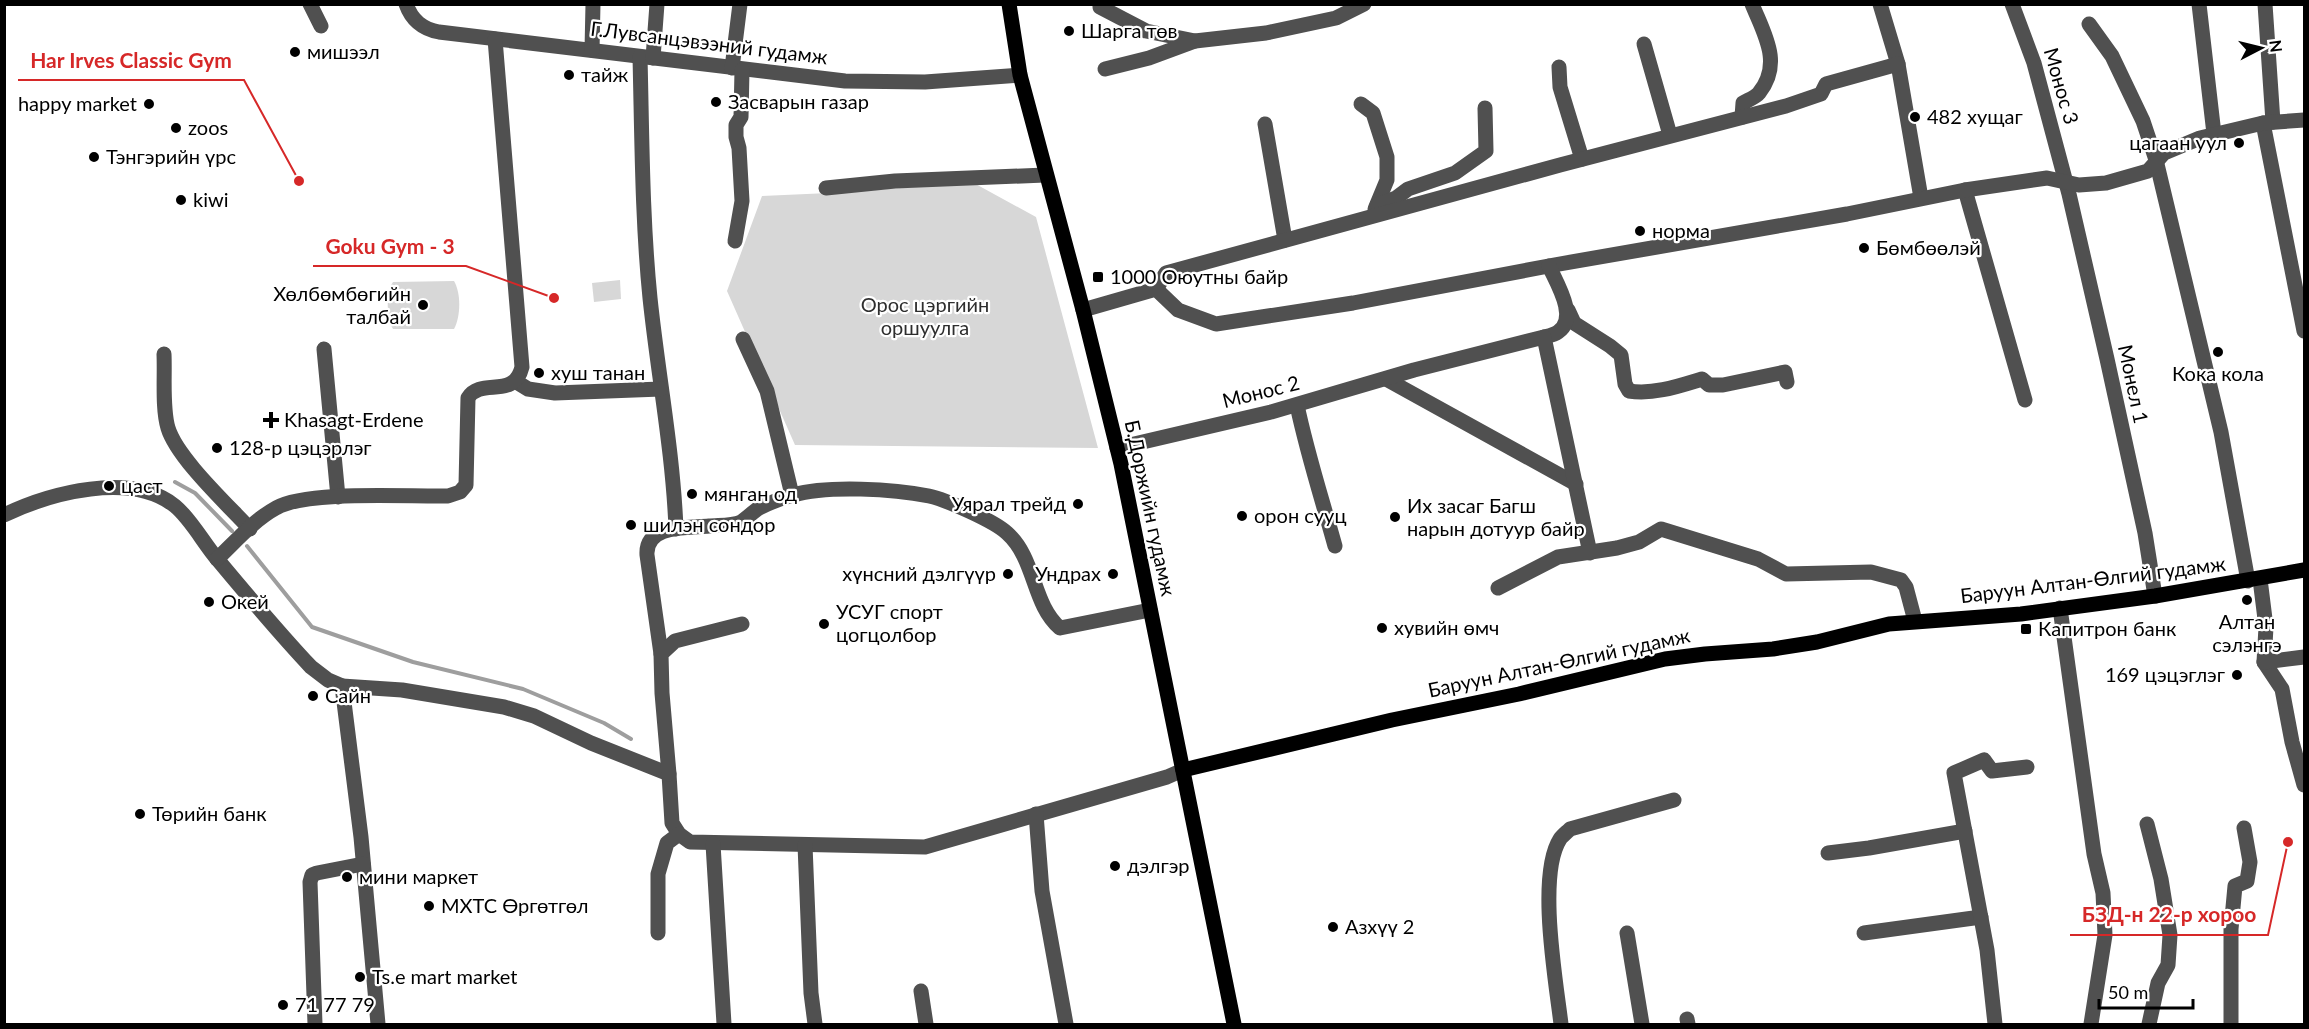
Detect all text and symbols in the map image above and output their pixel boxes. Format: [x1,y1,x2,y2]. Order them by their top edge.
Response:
street label: Г.Лувсанцэвээний гудамж [589,16,829,68]
place label: Шарга төв [1081,18,1178,42]
north arrow [2231,18,2291,78]
marker: Шарга төв [1062,24,1076,38]
place label: мишээл [307,39,380,63]
text: N [2266,39,2287,53]
callout: Har Irves Classic Gym [18,41,244,80]
marker: мишээл [288,45,302,59]
street label: Монос 3 [2040,45,2084,127]
text: Har Irves Classic Gym [30,47,232,72]
place label: тайж [581,62,628,86]
marker: тайж [562,68,576,82]
place label: Засварын газар [728,89,869,113]
place label: happy market [18,91,137,115]
marker: Засварын газар [709,95,723,109]
marker: happy market [142,97,156,111]
place label: 482 хущаг [1927,104,2023,128]
marker: 482 хущаг [1908,110,1922,124]
place label: zoos [188,115,228,139]
marker: zoos [169,121,183,135]
place label: цагаан уул [2129,130,2227,154]
marker: цагаан уул [2232,136,2246,150]
place label: Тэнгэрийн үрс [106,144,237,168]
marker: Тэнгэрийн үрс [87,150,101,164]
place label: kiwi [193,187,228,211]
marker: kiwi [174,193,188,207]
place label: норма [1652,218,1710,242]
marker: норма [1633,224,1647,238]
callout: Goku Gym - 3 [313,227,466,266]
text: Goku Gym - 3 [325,233,455,258]
place label: Бөмбөөлэй [1876,235,1981,259]
marker: Бөмбөөлэй [1857,241,1871,255]
place label: 1000 Оюутны байр [1110,264,1288,288]
marker: 1000 Оюутны байр [1091,270,1105,284]
place label: Хөлбөмбөгийн талбай [273,281,411,328]
park label: Орос цэргийн оршуулга [861,292,989,339]
marker: Хөлбөмбөгийн талбай [416,298,430,312]
street label: Монел 1 [2114,342,2154,425]
marker: Кока кола [2211,345,2225,359]
place label: хуш танан [551,360,645,384]
place label: Кока кола [2172,361,2264,385]
marker: хуш танан [532,366,546,380]
street label: Монос 2 [1220,370,1302,412]
place label: Khasagt-Erdene [284,407,424,431]
marker: Khasagt-Erdene [262,411,280,429]
street label: Б.Доржийн гудамж [1121,418,1181,598]
place label: 128-р цэцэрлэг [229,435,372,459]
marker: 128-р цэцэрлэг [210,441,224,455]
place label: цаст [121,473,163,497]
marker: цаст [102,479,116,493]
place label: мянган од [704,481,797,505]
marker: мянган од [685,487,699,501]
place label: Уярал трейд [952,491,1066,515]
place label: Их засаг Багш нарын дотуур байр [1407,493,1585,540]
marker: Уярал трейд [1071,497,1085,511]
place label: орон сууц [1254,503,1347,527]
marker: орон сууц [1235,509,1249,523]
marker: Их засаг Багш нарын дотуур байр [1388,510,1402,524]
place label: шилэн сондор [643,512,775,536]
marker: шилэн сондор [624,518,638,532]
street label: Баруун Алтан-Өлгий гудамж [1959,551,2227,607]
place label: хүнсний дэлгүүр [842,561,996,585]
place label: Ундрах [1035,561,1101,585]
marker: хүнсний дэлгүүр [1001,567,1015,581]
marker: Ундрах [1106,567,1120,581]
place label: Окей [221,589,269,613]
marker: Алтан сэлэнгэ [2240,593,2254,607]
marker: Окей [202,595,216,609]
place label: УСУГ спорт цогцолбор [836,599,943,646]
place label: Алтан сэлэнгэ [2212,609,2282,656]
place label: хувийн өмч [1394,615,1499,639]
place label: Капитрон банк [2038,616,2177,640]
marker: УСУГ спорт цогцолбор [817,617,831,631]
marker: хувийн өмч [1375,621,1389,635]
street label: Баруун Алтан-Өлгий гудамж [1426,622,1692,702]
marker: Капитрон банк [2019,622,2033,636]
place label: 169 цэцэглэг [2105,662,2225,686]
marker: 169 цэцэглэг [2230,668,2244,682]
place label: Сайн [325,683,371,707]
marker: Сайн [306,689,320,703]
place label: Төрийн банк [152,801,267,825]
marker: Төрийн банк [133,807,147,821]
place label: дэлгэр [1127,853,1190,877]
marker: дэлгэр [1108,859,1122,873]
place label: мини маркет [359,864,478,888]
marker: мини маркет [340,870,354,884]
place label: МХТС Өргөтгөл [441,893,589,917]
callout: БЗД-н 22-р хороо [2070,896,2268,935]
marker: МХТС Өргөтгөл [422,899,436,913]
text: БЗД-н 22-р хороо [2082,901,2256,926]
place label: Азхүү 2 [1345,914,1414,938]
marker: Азхүү 2 [1326,920,1340,934]
place label: Ts.e mart market [372,964,517,988]
marker: Ts.e mart market [353,970,367,984]
scale bar [2099,972,2194,1010]
text: 50 m [2108,981,2148,1003]
place label: 71 77 79 [295,992,375,1016]
marker: 71 77 79 [276,998,290,1012]

